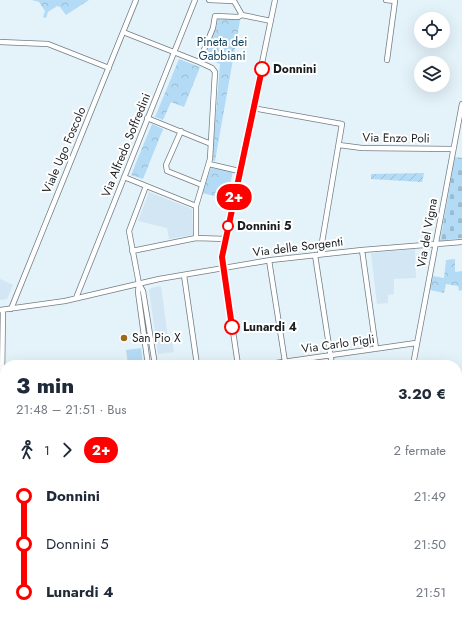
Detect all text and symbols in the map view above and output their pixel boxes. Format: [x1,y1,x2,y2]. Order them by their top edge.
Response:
map controls [414,12,450,92]
button: locate [414,12,450,48]
park label: Pineta dei Gabbiani [197,33,247,65]
button: layers [414,56,450,92]
place label: Donnini [273,60,316,78]
marker: Donnini [254,61,270,77]
street label: Via Alfredo Soffredini [97,90,155,200]
street label: Viale Ugo Foscolo [38,104,91,196]
street label: Via Enzo Poli [362,128,430,148]
line badge: 2+ [216,184,252,210]
text: 2+ [225,187,243,207]
street label: Via del Vigna [412,197,442,269]
place label: Donnini 5 [237,217,292,235]
marker: Donnini 5 [222,220,234,232]
street label: Via delle Sorgenti [252,233,344,261]
place label: Lunardi 4 [243,318,297,336]
marker: Lunardi 4 [224,319,240,335]
place label: San Pio X [132,329,181,347]
street label: Via Carlo Pigli [300,330,376,358]
marker: San Pio X [119,333,129,343]
text: 3 min [16,369,74,401]
text: 3.20 € [398,383,446,405]
text: 21:48 – 21:51 · Bus [16,400,127,419]
icon: walk [16,439,38,461]
icon: forward [56,439,78,461]
text: 2+ [92,440,110,460]
text: 1 [44,441,50,460]
text: 2 fermate [394,441,446,460]
text: Donnini [46,485,100,507]
text: 21:49 [414,487,446,506]
text: Donnini 5 [46,533,109,555]
text: 21:50 [414,535,446,554]
text: Lunardi 4 [46,581,114,603]
text: 21:51 [416,583,446,602]

